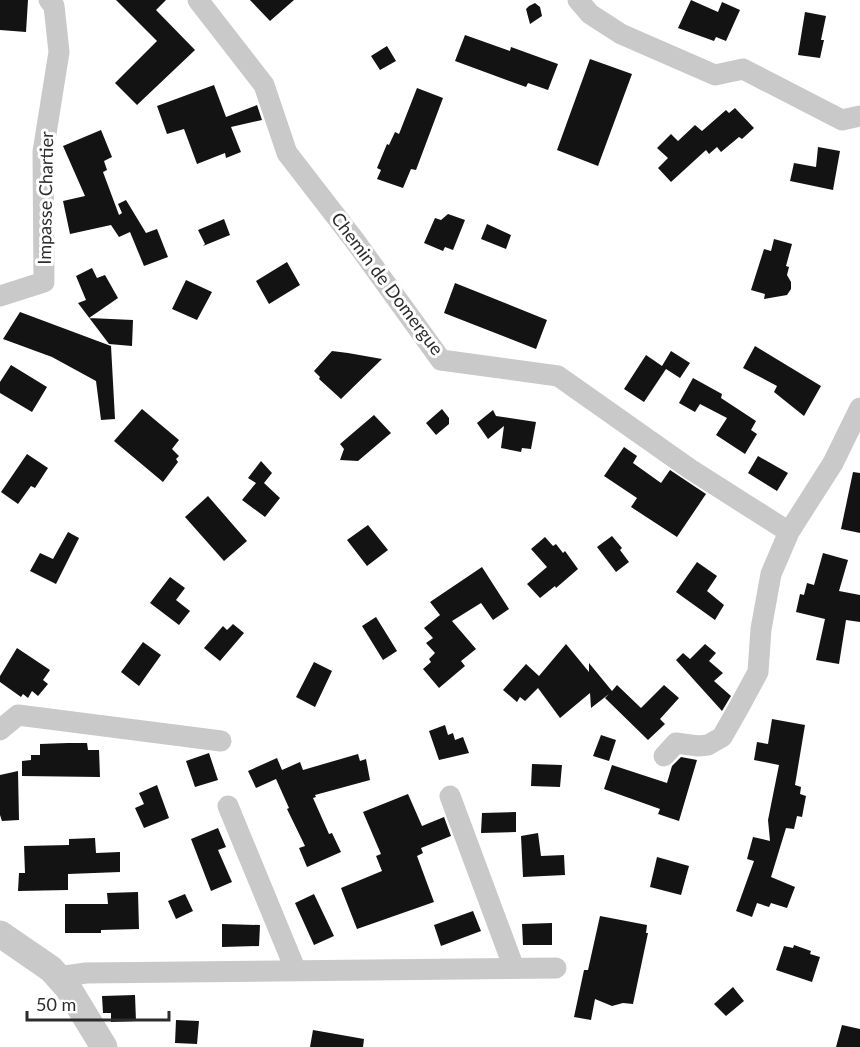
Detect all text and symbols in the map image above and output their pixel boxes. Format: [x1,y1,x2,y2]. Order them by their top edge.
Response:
street label: Impasse Chartier [33,131,57,265]
street label: Chemin de Domergue [327,208,449,359]
scale bar [27,984,170,1022]
text: 50 m [36,993,76,1015]

